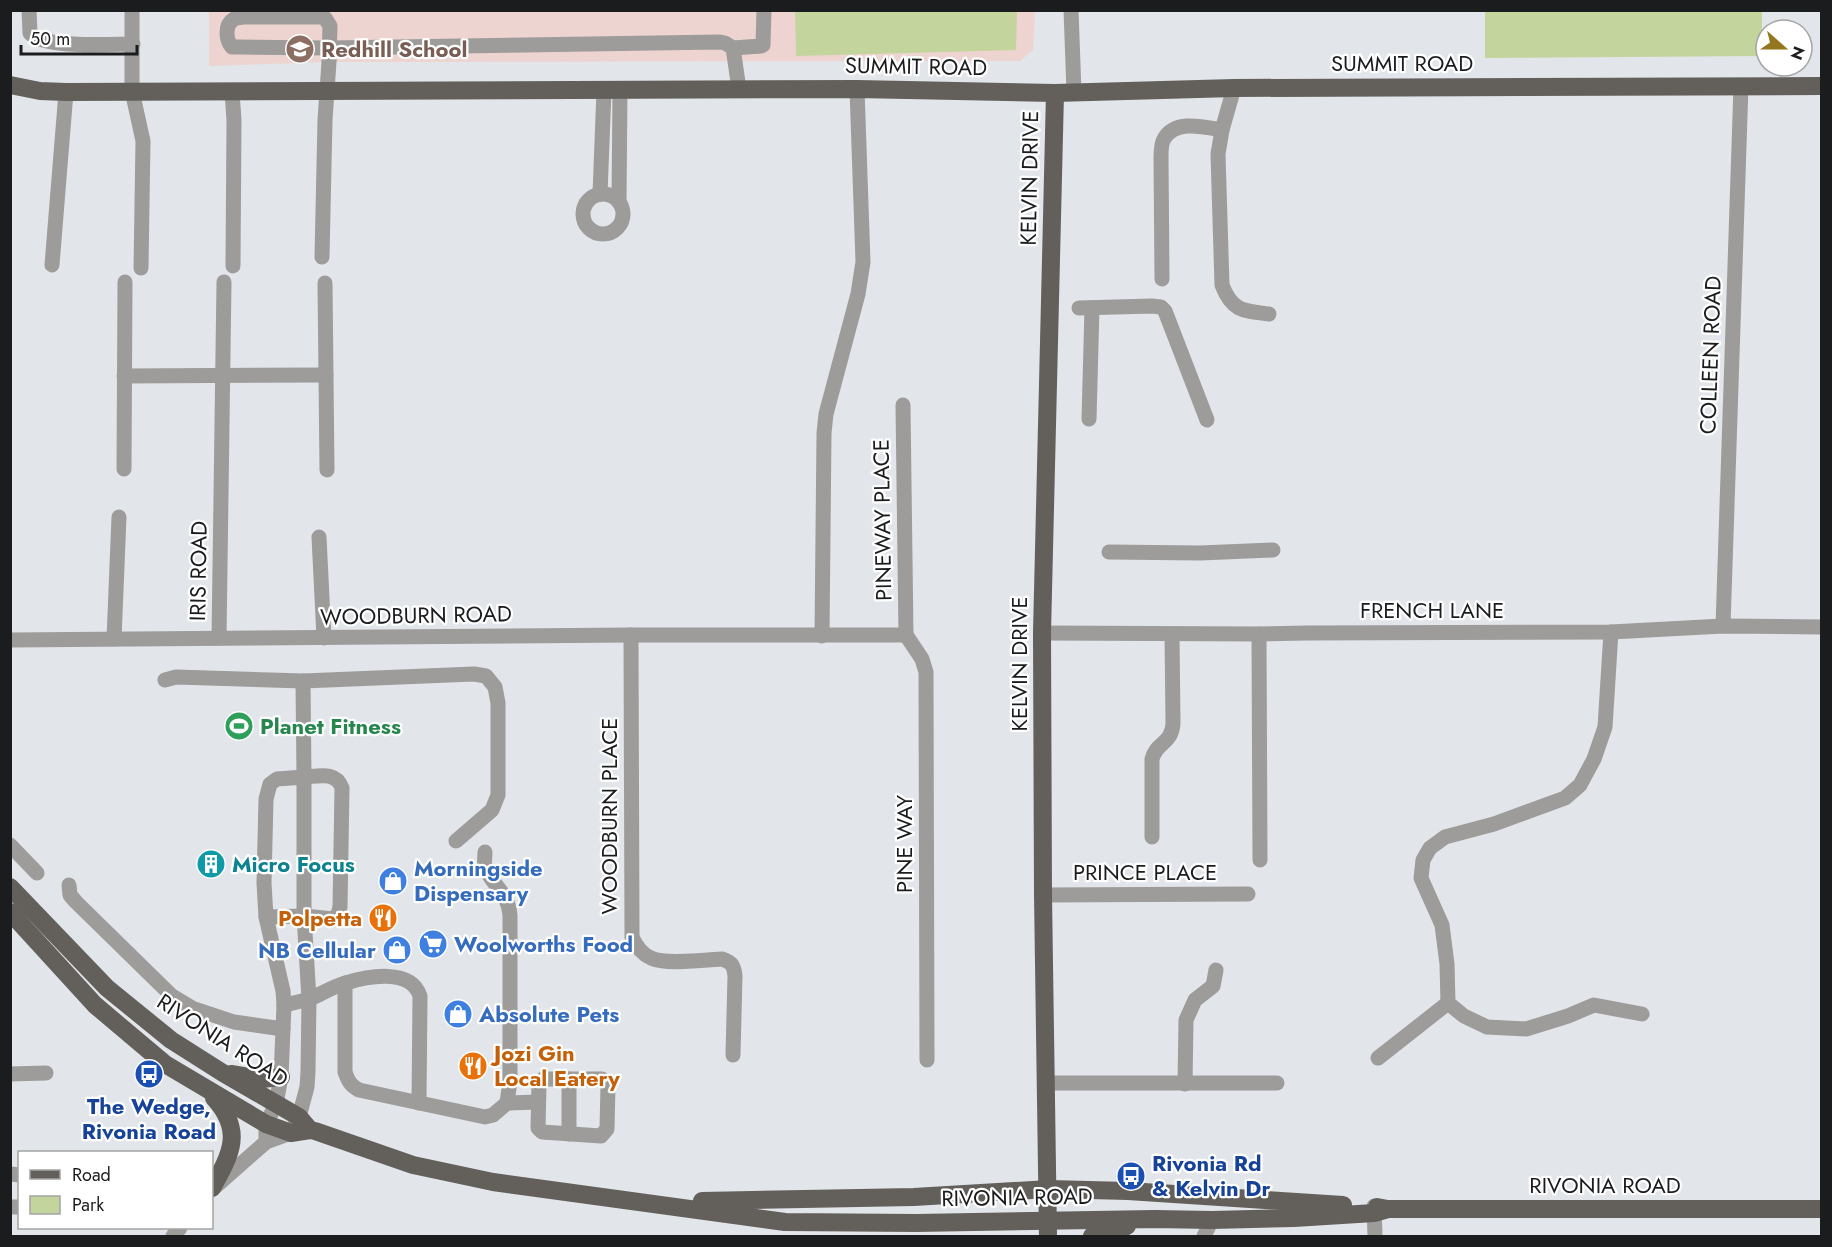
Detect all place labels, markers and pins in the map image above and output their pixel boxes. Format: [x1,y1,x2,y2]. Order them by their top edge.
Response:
school or university icon: Redhill School [284,33,316,65]
place label: Redhill School [321,33,468,65]
sports icon: Planet Fitness [223,710,255,742]
place label: Planet Fitness [260,710,401,742]
building icon: Micro Focus [195,848,227,880]
place label: Micro Focus [232,848,355,880]
place label: Morningside Dispensary [414,852,543,909]
shop icon: Morningside Dispensary [377,865,409,897]
place label: Polpetta [278,902,362,934]
restaurant icon: Polpetta [367,902,399,934]
supermarket icon: Woolworths Food [417,928,449,960]
place label: Woolworths Food [454,928,633,960]
place label: NB Cellular [258,934,376,966]
shop icon: NB Cellular [381,934,413,966]
shop icon: Absolute Pets [442,998,474,1030]
place label: Absolute Pets [478,998,619,1030]
place label: Jozi Gin Local Eatery [490,1037,620,1094]
restaurant icon: Jozi Gin Local Eatery [457,1050,489,1082]
bus stop icon: The Wedge, Rivonia Road [133,1058,165,1090]
place label: The Wedge, Rivonia Road [82,1090,216,1147]
place label: Rivonia Rd & Kelvin Dr [1152,1147,1271,1204]
bus stop icon: Rivonia Rd & Kelvin Dr [1115,1160,1147,1192]

